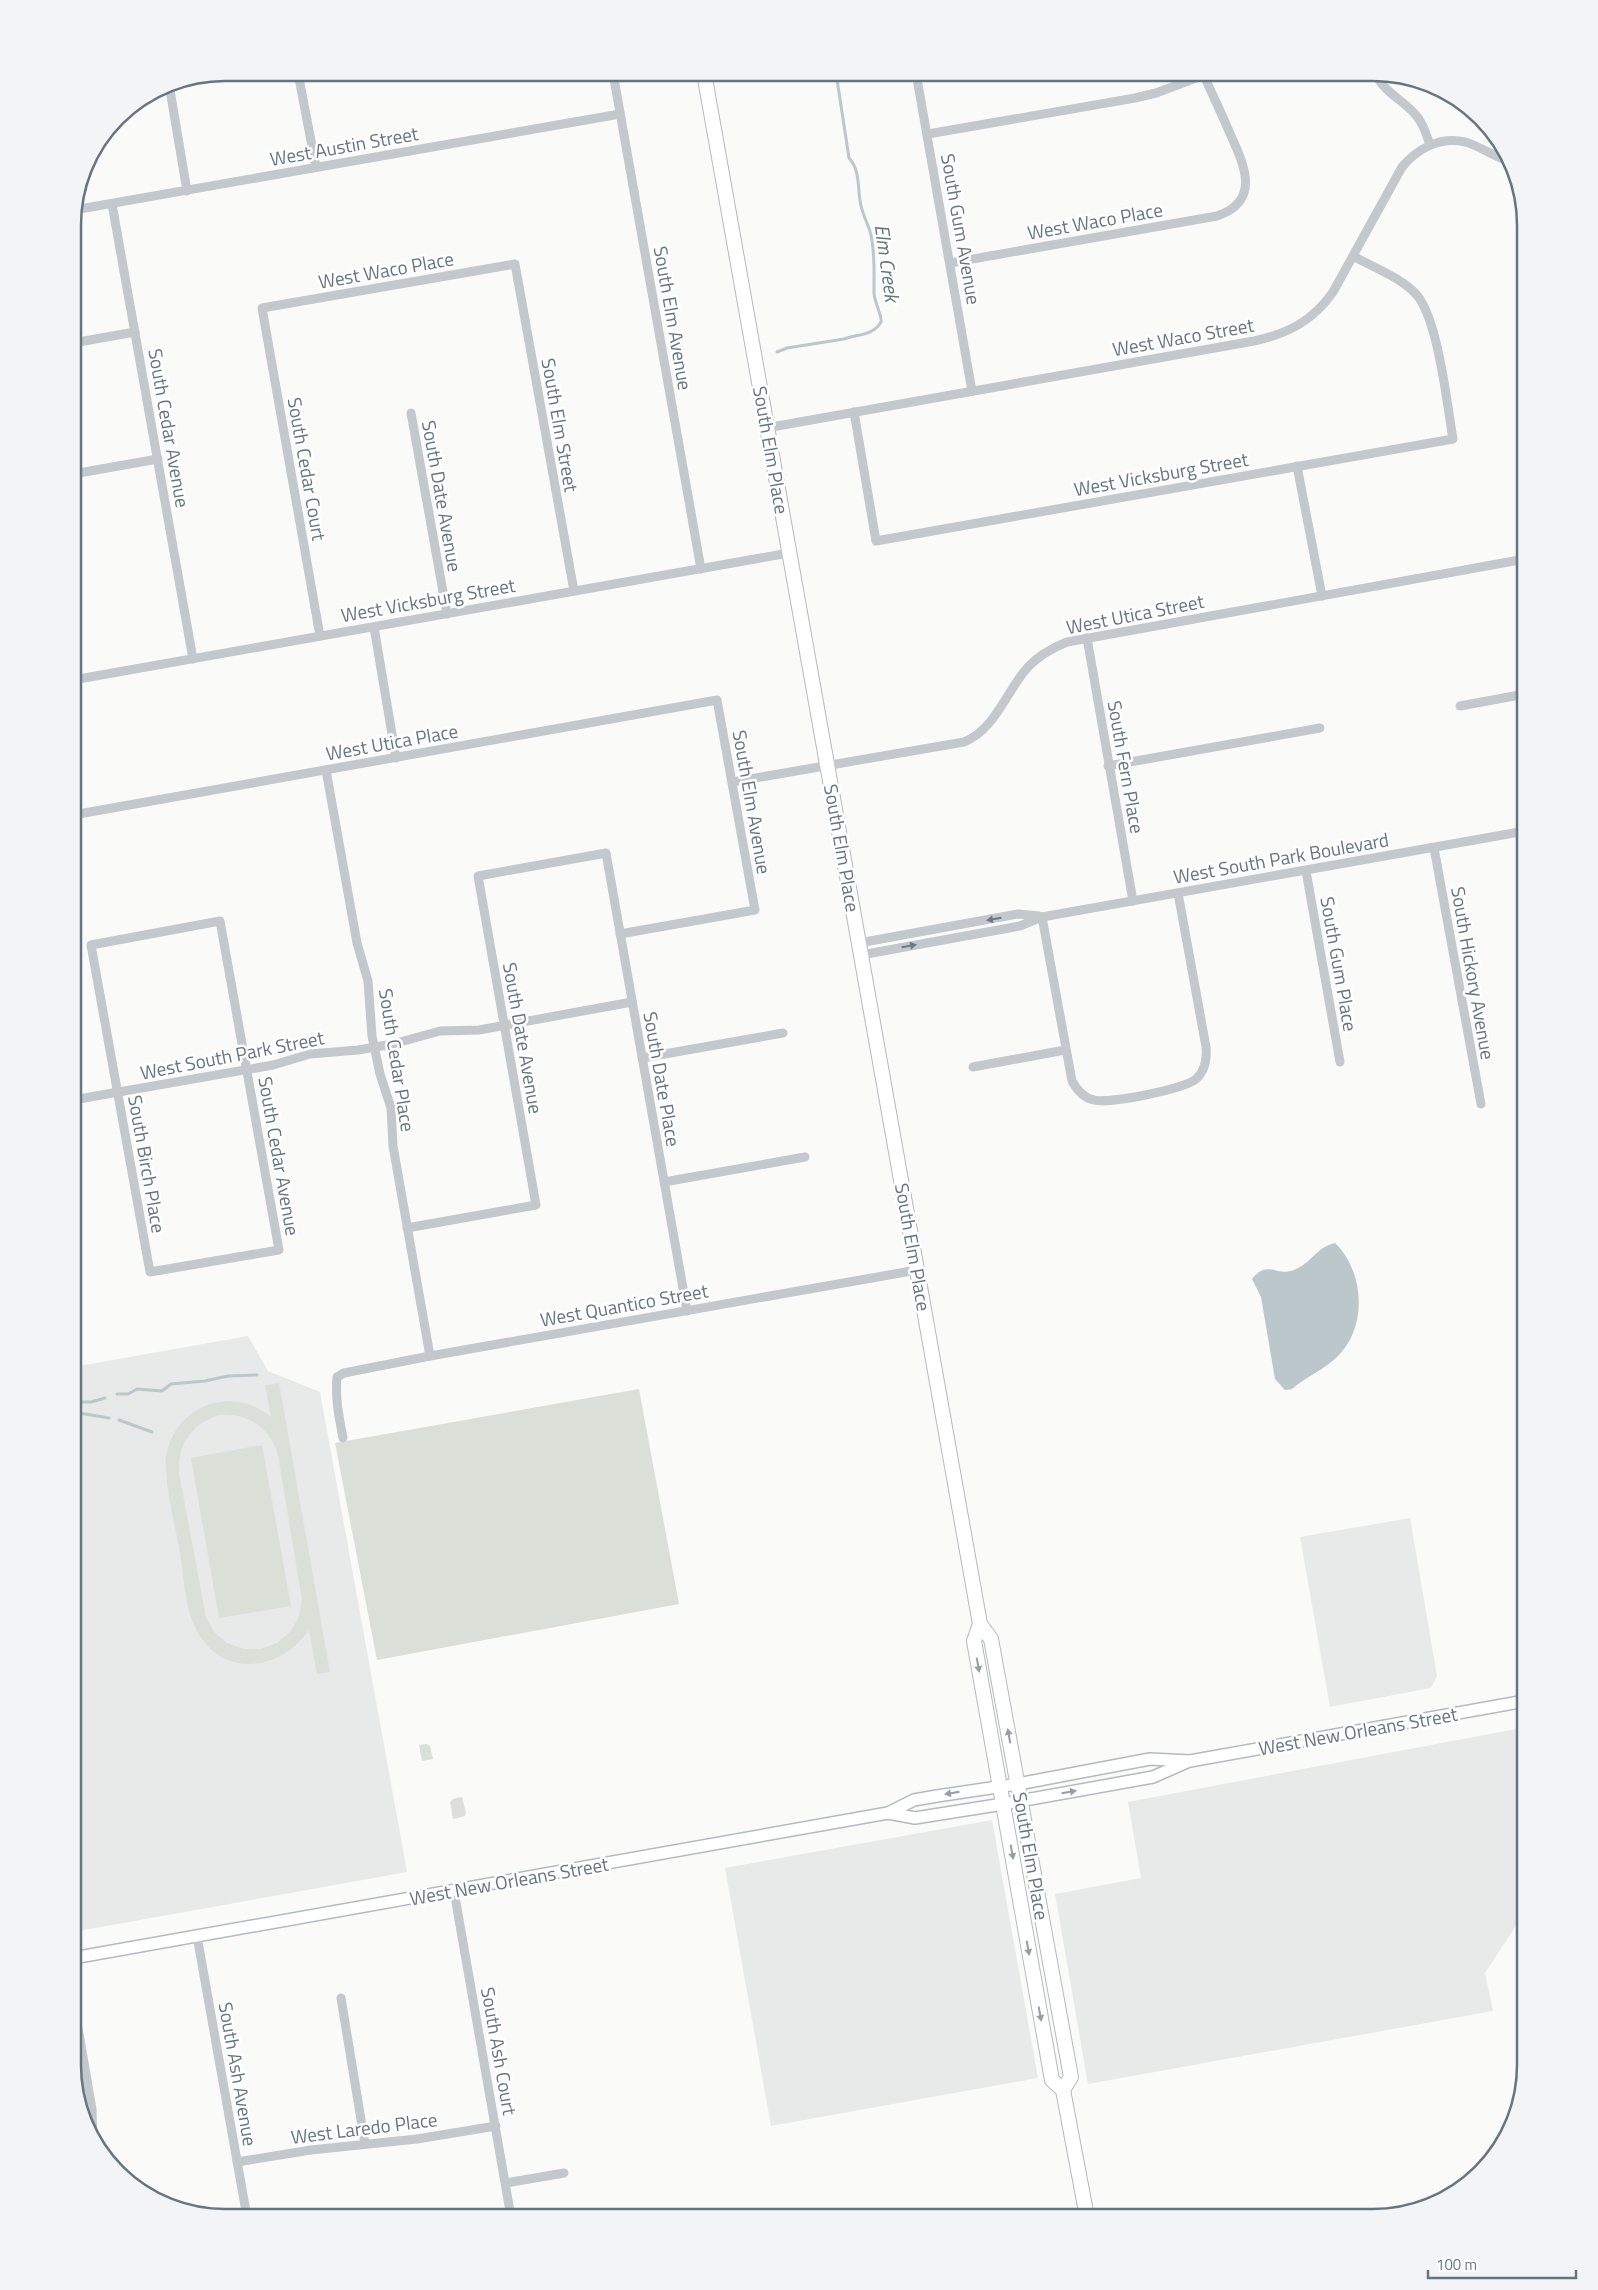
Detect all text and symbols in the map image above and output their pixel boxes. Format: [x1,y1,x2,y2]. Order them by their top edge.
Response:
street label: West Austin Street [267,118,421,173]
street label: South Gum Avenue [934,151,989,307]
street label: West Waco Place [1025,194,1165,247]
water label: Elm Creek [867,222,909,306]
street label: West Waco Place [316,243,456,296]
street label: South Elm Avenue [647,244,700,392]
street label: West Waco Street [1110,310,1256,363]
street label: South Cedar Avenue [141,346,198,510]
street label: South Elm Street [534,356,587,494]
street label: South Elm Place [746,384,797,516]
street label: South Cedar Court [281,395,334,543]
street label: South Date Avenue [415,418,470,574]
street label: West Vicksburg Street [1071,444,1251,503]
street label: West Vicksburg Street [338,570,518,629]
street label: West Utica Street [1064,586,1207,641]
street label: South Fern Place [1101,698,1152,836]
street label: West Utica Place [324,716,460,767]
street label: South Elm Avenue [726,728,779,876]
street label: South Elm Place [817,782,868,914]
street label: West South Park Boulevard [1171,824,1391,891]
street label: South Hickory Avenue [1444,884,1503,1062]
street label: South Gum Place [1313,894,1366,1034]
one-way arrow [985,915,1001,923]
one-way arrow [901,942,917,950]
street label: South Date Avenue [496,960,551,1116]
street label: South Cedar Place [372,986,423,1134]
street label: South Date Place [636,1009,689,1149]
street label: West South Park Street [137,1022,327,1087]
street label: South Cedar Avenue [251,1074,308,1238]
street label: South Birch Place [121,1093,174,1235]
street label: South Elm Place [888,1181,939,1313]
street label: West Quantico Street [538,1275,711,1334]
one-way arrow [975,1657,983,1673]
street label: West New Orleans Street [1256,1699,1460,1762]
one-way arrow [1005,1728,1013,1744]
one-way arrow [1061,1788,1076,1796]
one-way arrow [944,1790,960,1798]
street label: South Elm Place [1006,1790,1057,1922]
one-way arrow [1008,1844,1016,1860]
street label: West New Orleans Street [407,1849,611,1912]
one-way arrow [1025,1941,1033,1957]
street label: South Ash Court [474,1985,525,2118]
street label: South Ash Avenue [212,2000,265,2148]
one-way arrow [1037,2006,1045,2022]
street label: West Laredo Place [289,2104,439,2151]
scale bar [1428,2248,1576,2280]
text: 100 m [1436,2253,1477,2276]

